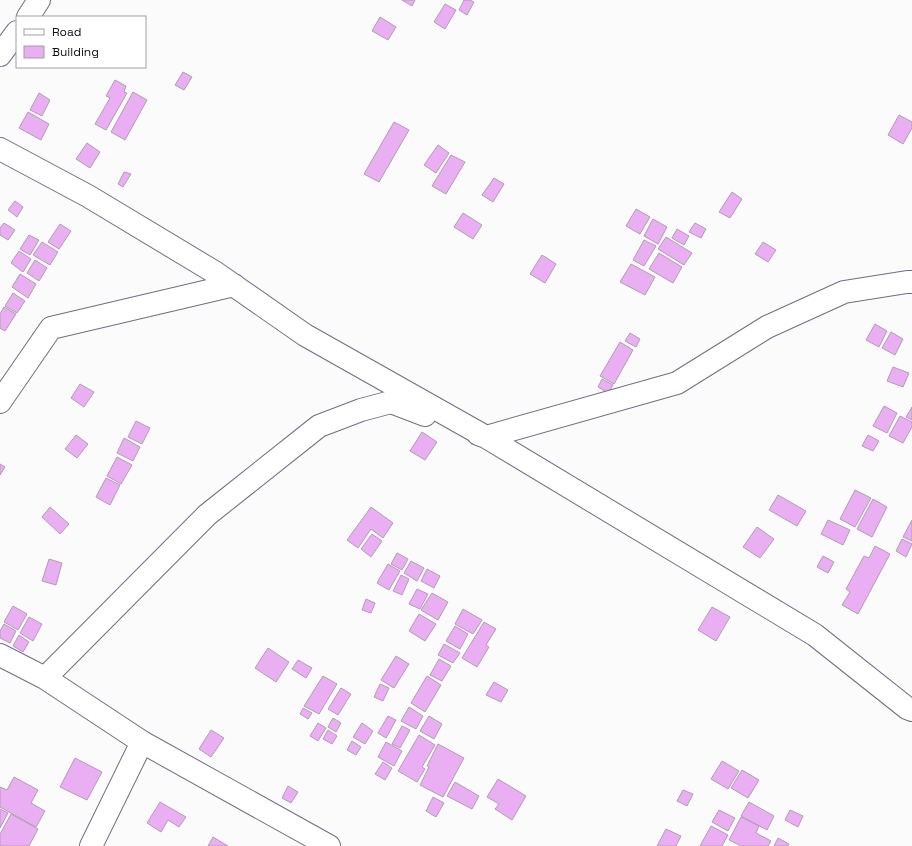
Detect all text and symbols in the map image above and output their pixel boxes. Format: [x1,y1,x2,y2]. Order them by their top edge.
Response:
legend [16,16,146,68]
text: Road [52,24,81,40]
text: Building [52,44,99,60]

